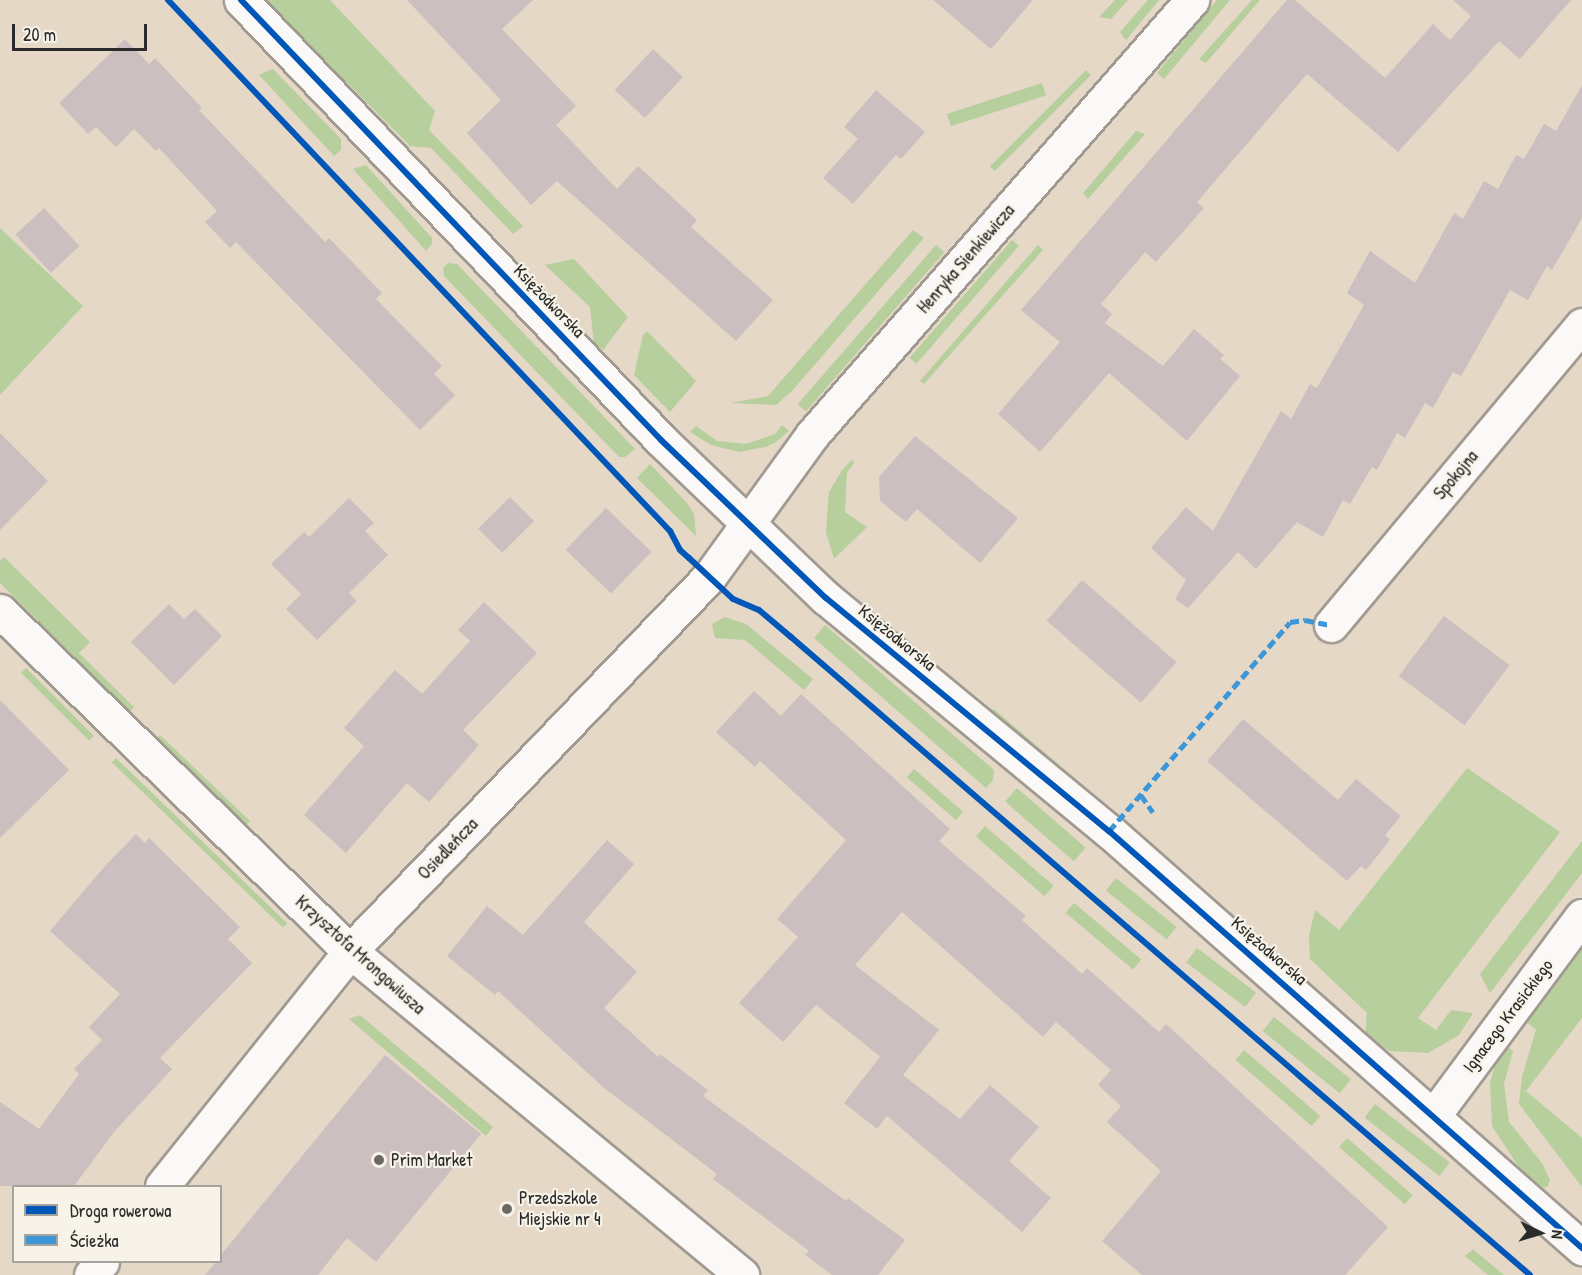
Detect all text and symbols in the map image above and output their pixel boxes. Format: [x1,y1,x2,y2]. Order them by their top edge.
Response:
scale bar [15,12,150,50]
text: 20 m [23,22,56,47]
street label: Henryka Sienkiewicza [913,200,1019,318]
street label: Księżodworska [509,260,589,342]
street label: Spokojna [1429,446,1483,504]
street label: Księżodworska [854,600,940,676]
street label: Osiedleńcza [413,814,483,884]
street label: Krzysztofa Mrongowiusza [291,891,429,1019]
street label: Księżodworska [1227,912,1311,990]
street label: Ignacego Krasickiego [1458,955,1558,1077]
place label: Prim Market [391,1149,473,1171]
marker: Prim Market [372,1153,386,1167]
legend [12,1185,222,1263]
place label: Przedszkole Miejskie nr 4 [519,1188,601,1230]
text: Droga rowerowa [70,1198,171,1223]
marker: Przedszkole Miejskie nr 4 [500,1202,514,1216]
north arrow [1510,1203,1570,1263]
text: Ścieżka [70,1228,119,1253]
text: N [1547,1229,1569,1240]

